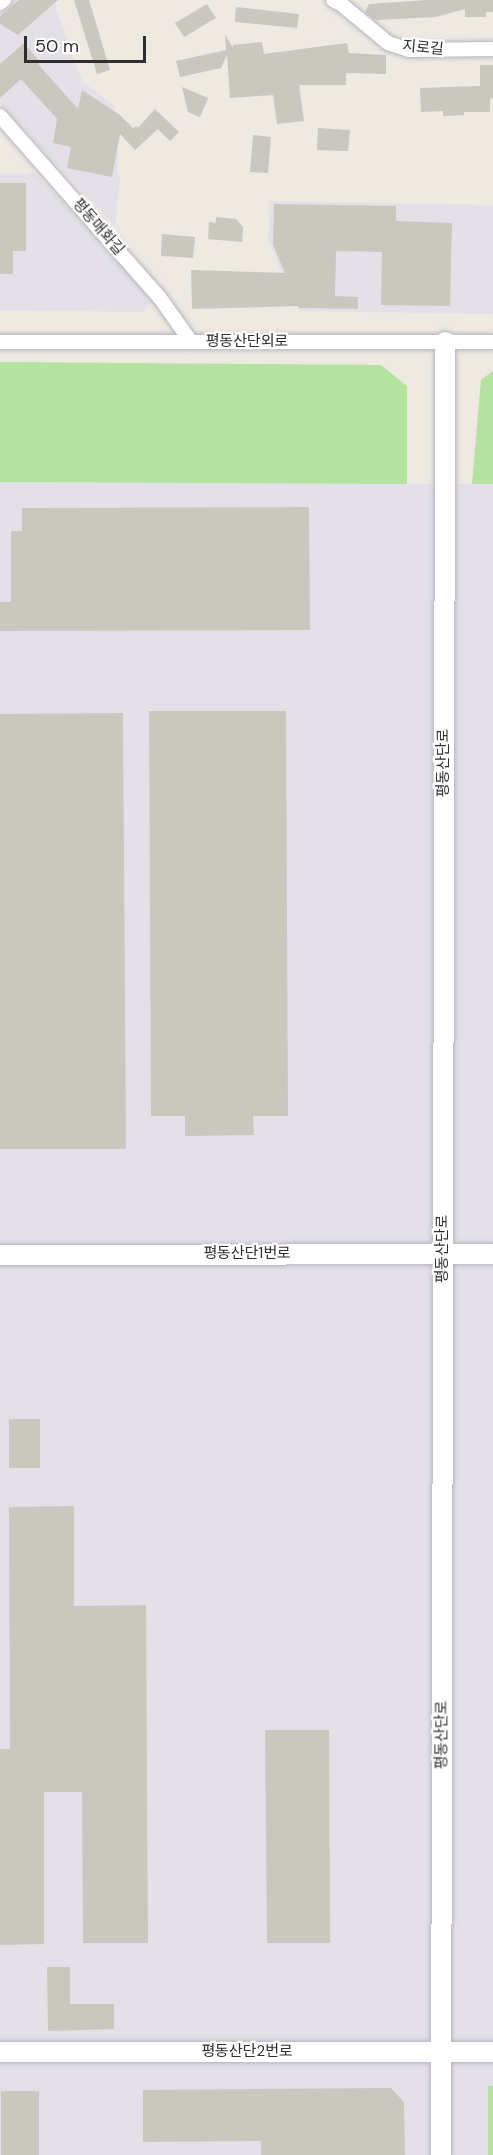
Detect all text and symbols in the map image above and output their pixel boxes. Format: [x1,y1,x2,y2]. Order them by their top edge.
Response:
scale bar [27,24,148,62]
text: 50 m [35,34,79,58]
street label: 지로길 [402,37,444,59]
street label: 평동매화길 [69,195,127,259]
street label: 평동산단외로 [206,333,288,351]
street label: 평동산단로 [435,729,453,797]
street label: 평동산단로 [434,1215,452,1283]
street label: 평동산단1번로 [203,1245,291,1263]
street label: 평동산단로 [433,1701,451,1769]
street label: 평동산단2번로 [201,2043,293,2061]

